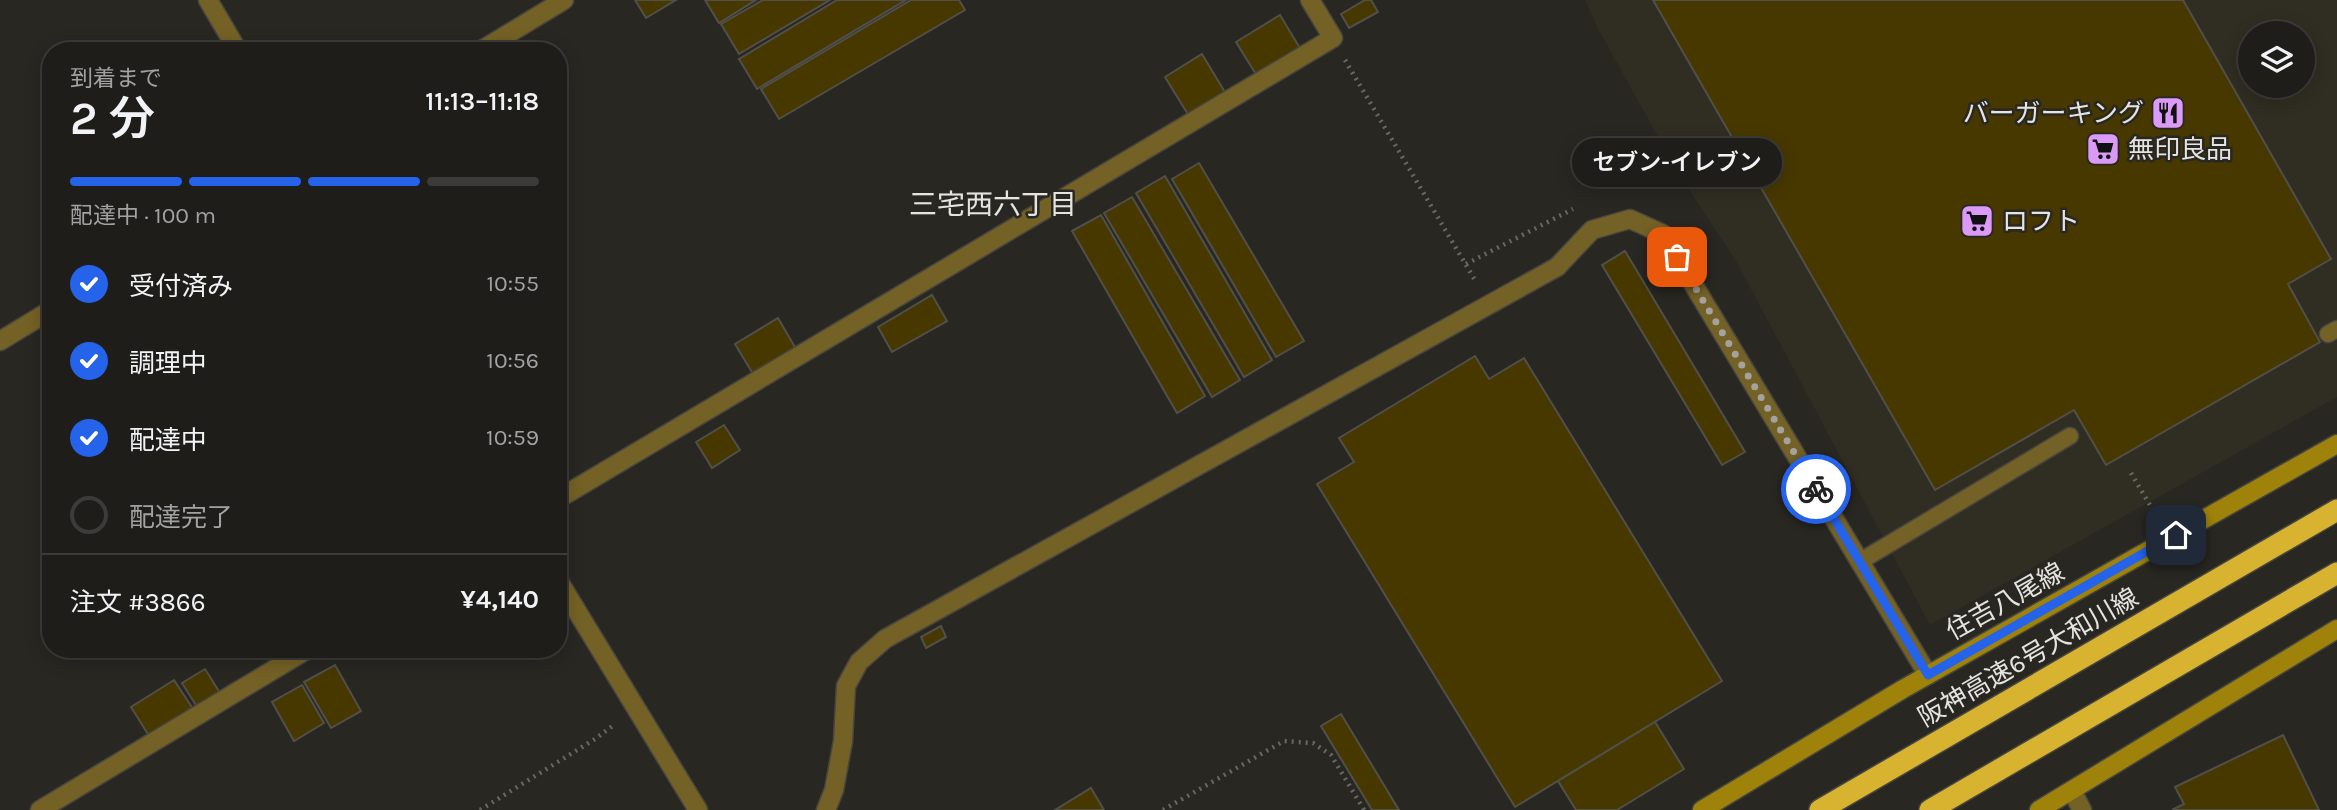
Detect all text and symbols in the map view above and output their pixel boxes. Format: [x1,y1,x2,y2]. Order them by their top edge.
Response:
map controls [2238,21,2315,98]
button: layers [2238,21,2315,98]
text: 到着まで [70,65,162,92]
text: 11:13–11:18 [425,86,539,117]
text: 2 分 [70,92,155,146]
restaurant icon: バーガーキング [2149,94,2187,132]
place label: バーガーキング [1963,98,2144,129]
supermarket icon: 無印良品 [2084,130,2122,168]
place label: 無印良品 [2128,134,2232,165]
callout: セブン-イレブン [1572,138,1782,187]
text: セブン-イレブン [1592,149,1762,176]
district label: 三宅西六丁目 [909,188,1077,221]
text: 配達中 · 100 m [70,202,216,229]
supermarket icon: ロフト [1958,202,1996,240]
place label: ロフト [2002,206,2080,237]
pin [1647,227,1707,287]
icon: bag [1658,238,1696,276]
icon: check [70,265,108,303]
text: 10:55 [486,270,539,297]
text: 受付済み [129,271,233,302]
icon: check [70,342,108,380]
text: 10:56 [486,347,539,374]
text: 調理中 [129,348,207,379]
icon: check [70,419,108,457]
text: 10:59 [486,424,539,451]
text: 配達中 [129,425,207,456]
courier [1781,454,1851,524]
icon: bike [1797,470,1835,508]
text: 配達完了 [129,502,233,533]
pin [2146,505,2206,565]
icon: home [2157,516,2195,554]
street label: 住吉八尾線 [1941,556,2070,647]
street label: 阪神高速6号大和川線 [1913,582,2144,733]
text: ¥4,140 [461,584,539,615]
text: 注文 #3866 [70,587,206,618]

